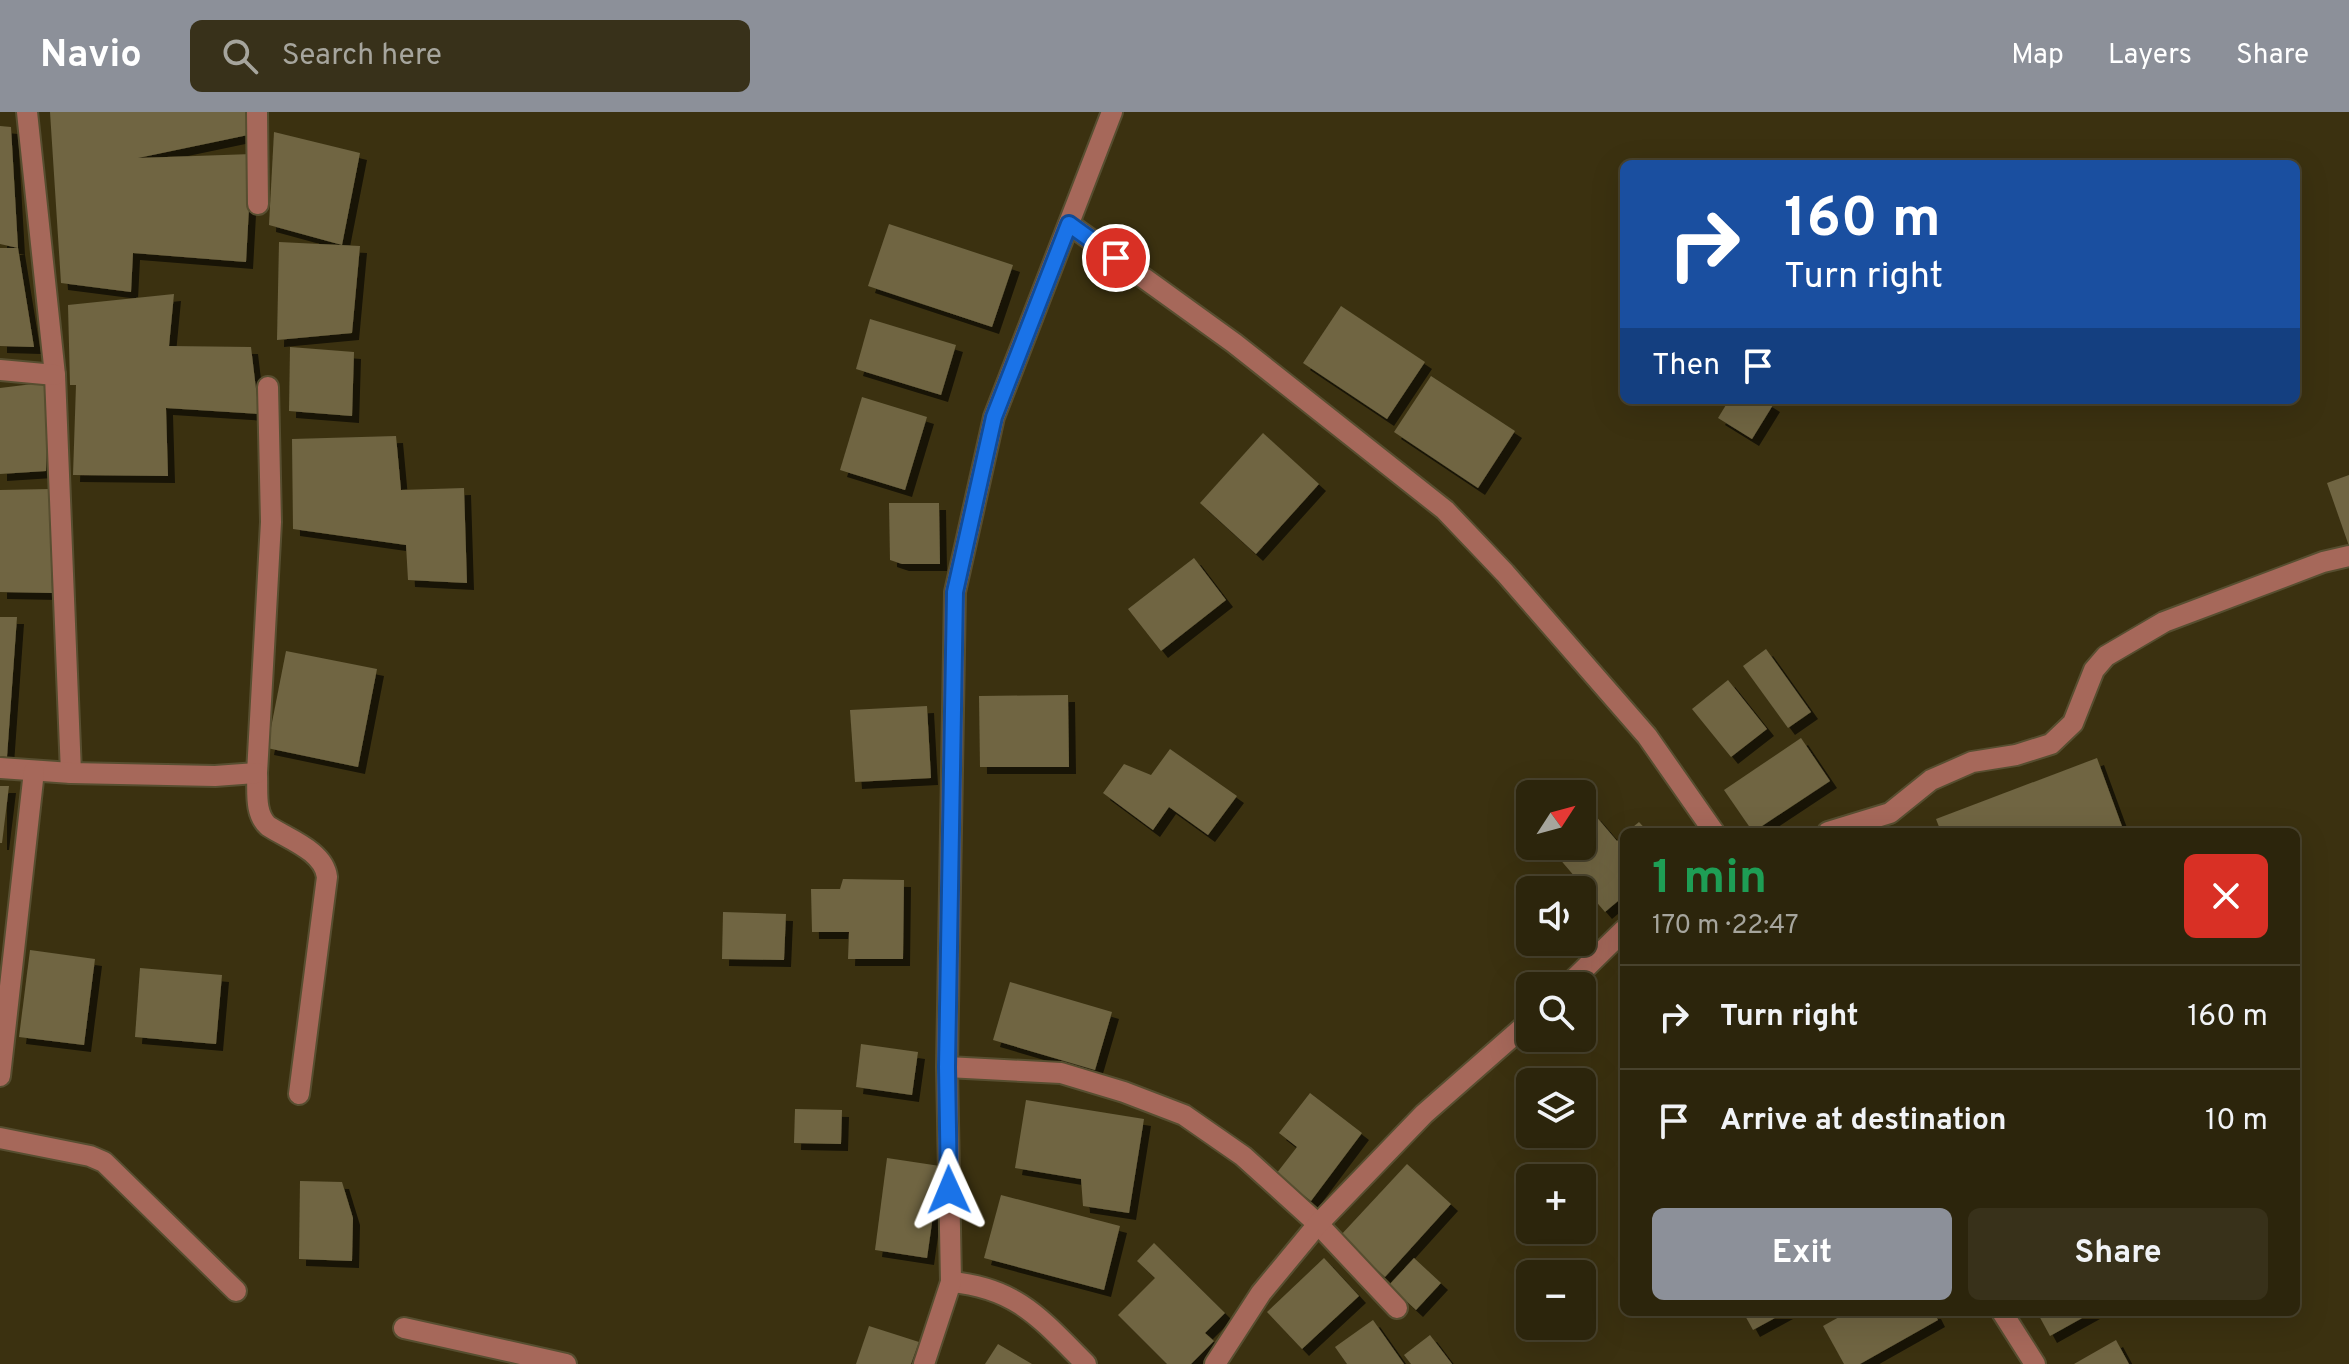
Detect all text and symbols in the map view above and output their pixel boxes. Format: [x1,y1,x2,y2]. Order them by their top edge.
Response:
search box [190,20,750,92]
text: Navio [40,32,142,81]
icon: search [218,34,262,78]
text: Search here [282,38,442,75]
text: Map [2011,38,2064,74]
text: Layers [2108,38,2192,74]
text: Share [2236,38,2309,74]
text: 160 m [1784,186,1941,256]
icon: right [1652,192,1756,296]
pin [1082,224,1150,292]
icon: arrive [1094,236,1138,280]
text: Turn right [1784,255,1943,301]
icon: arrive [1736,344,1780,388]
text: Then [1652,348,1720,385]
north arrow [1516,780,1596,860]
map controls [1516,780,1596,1340]
text: 1 min [1652,850,1767,910]
button: close [2184,854,2268,938]
button: sound [1516,876,1596,956]
text: 170 m · 22:47 [1652,910,1799,943]
button: search [1516,972,1596,1052]
icon: right [1652,995,1696,1039]
text: Turn right [1720,999,1858,1036]
text: 160 m [2187,999,2268,1036]
button: layers [1516,1068,1596,1148]
icon: arrive [1652,1099,1696,1143]
text: Arrive at destination [1720,1103,2006,1140]
text: 10 m [2205,1103,2268,1140]
position arrow [907,1148,991,1232]
button: + [1516,1164,1596,1244]
button: Exit [1652,1208,1952,1300]
button: Share [1968,1208,2268,1300]
button: − [1516,1260,1596,1340]

